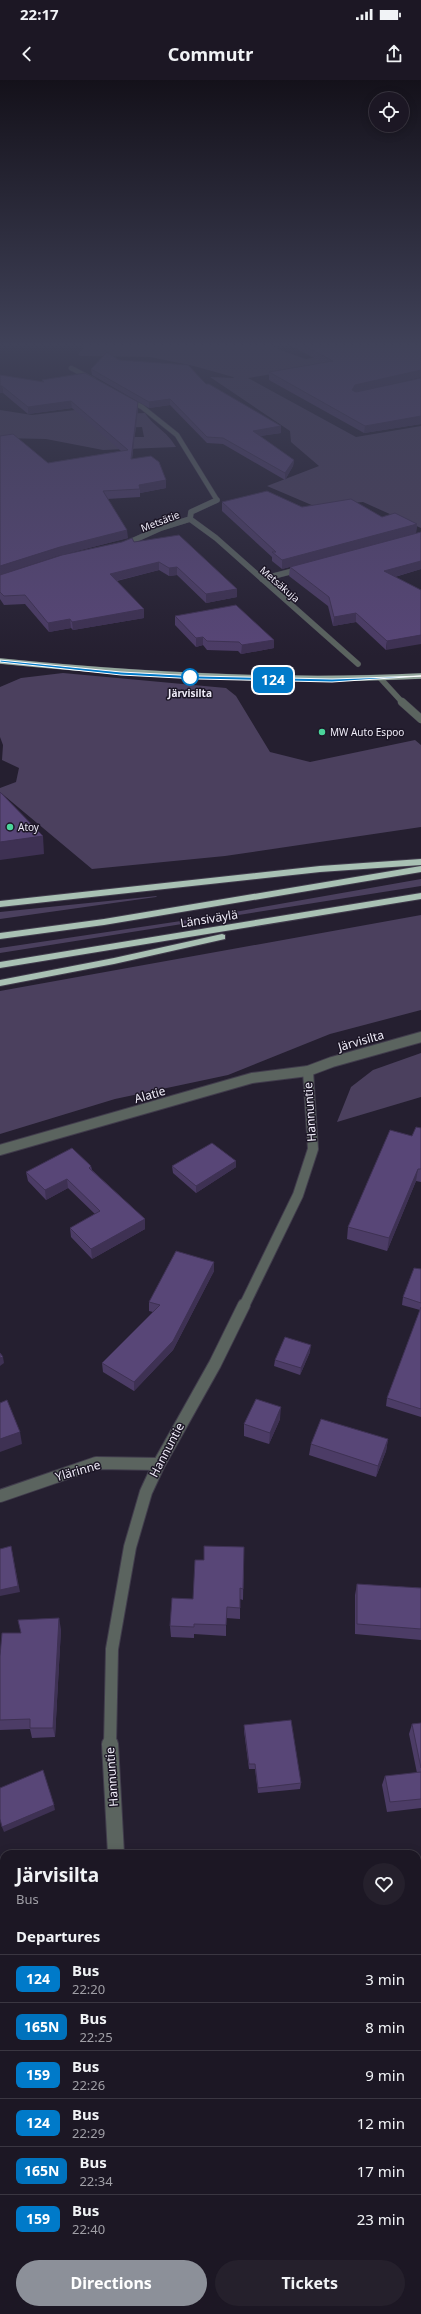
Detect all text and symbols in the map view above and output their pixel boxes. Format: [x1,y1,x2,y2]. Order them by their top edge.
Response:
text: 22:17 [20,4,59,24]
text: Commutr [168,42,253,66]
icon: back [16,43,38,65]
icon: share [383,43,405,65]
map controls [369,92,409,132]
button: locate [369,92,409,132]
street label: Metsätie [139,507,182,535]
street label: Metsäkuja [257,563,303,605]
line badge: 124 [250,667,296,693]
marker: Järvisilta [181,668,199,686]
text: 124 [261,670,285,689]
place label: Järvisilta [167,686,212,700]
place label: MW Auto Espoo [330,725,404,739]
marker: MW Auto Espoo [317,727,327,737]
place label: Atoy [18,820,40,834]
marker: Atoy [5,822,15,832]
street label: Länsiväylä [179,906,239,931]
street label: Järvisilta [335,1026,386,1055]
street label: Alatie [132,1082,168,1107]
street label: Hannuntie [299,1082,320,1142]
street label: Hannuntie [145,1419,188,1480]
street label: Ylärinne [53,1456,103,1485]
street label: Hannuntie [101,1747,122,1807]
text: Järvisilta [16,1862,99,1888]
button: heart [363,1863,405,1905]
text: Bus [16,1890,39,1908]
text: Departures [16,1926,100,1946]
text: Bus [72,1960,99,1980]
text: 124 [26,1969,50,1988]
text: 3 min [365,1969,405,1989]
text: 22:20 [72,1980,105,1998]
text: Bus [79,2008,107,2028]
text: 165N [24,2017,59,2036]
text: 8 min [365,2017,405,2037]
text: 22:25 [79,2028,113,2046]
text: Bus [72,2056,99,2076]
text: 159 [26,2065,50,2084]
text: 9 min [365,2065,405,2085]
text: 22:26 [72,2076,105,2094]
text: Bus [72,2104,99,2124]
text: 124 [26,2113,50,2132]
text: 12 min [357,2113,405,2133]
text: 22:29 [72,2124,105,2142]
text: Bus [79,2152,107,2172]
text: 165N [24,2161,59,2180]
text: 17 min [357,2161,405,2181]
text: 22:34 [79,2172,113,2190]
text: Bus [72,2200,99,2220]
text: 159 [26,2209,50,2228]
text: 23 min [357,2209,405,2229]
text: 22:40 [72,2220,105,2238]
button: Directions [16,2260,207,2306]
button: Tickets [215,2260,405,2306]

